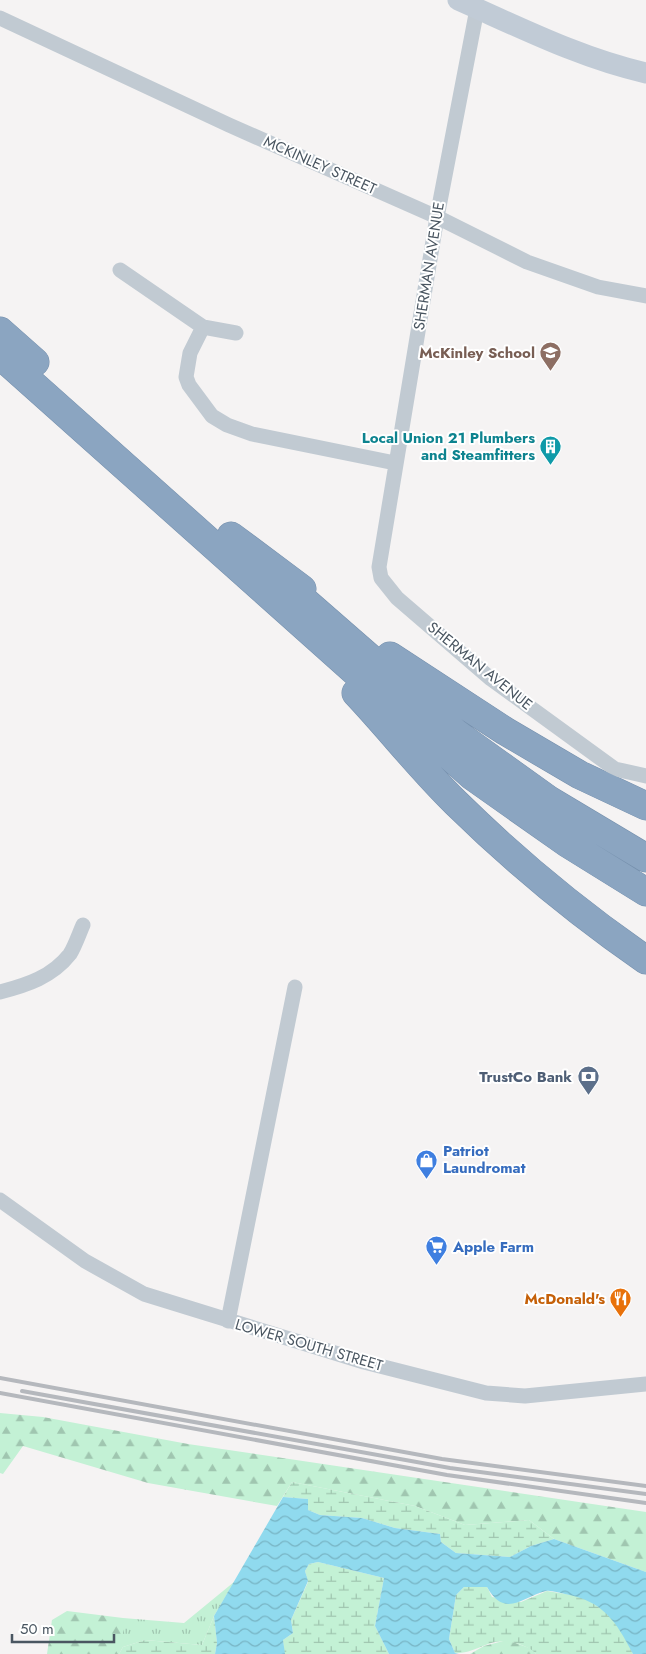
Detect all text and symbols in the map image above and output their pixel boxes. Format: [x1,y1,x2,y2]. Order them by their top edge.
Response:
street label: MCKINLEY STREET [260,130,380,200]
street label: SHERMAN AVENUE [408,200,450,332]
school or university icon: McKinley School [539,341,563,372]
place label: McKinley School [419,342,535,364]
place label: Local Union 21 Plumbers and Steamfitters [362,427,535,466]
building icon: Local Union 21 Plumbers and Steamfitters [539,435,563,466]
street label: SHERMAN AVENUE [423,617,537,715]
bank icon: TrustCo Bank [576,1065,600,1096]
place label: TrustCo Bank [479,1066,572,1088]
place label: Patriot Laundromat [443,1140,526,1179]
shop icon: Patriot Laundromat [415,1148,439,1179]
supermarket icon: Apple Farm [425,1235,449,1266]
place label: Apple Farm [452,1236,534,1258]
restaurant icon: McDonald's [609,1287,633,1318]
place label: McDonald's [524,1288,605,1310]
street label: LOWER SOUTH STREET [233,1313,385,1377]
scale bar [12,1612,115,1644]
text: 50 m [20,1618,54,1640]

